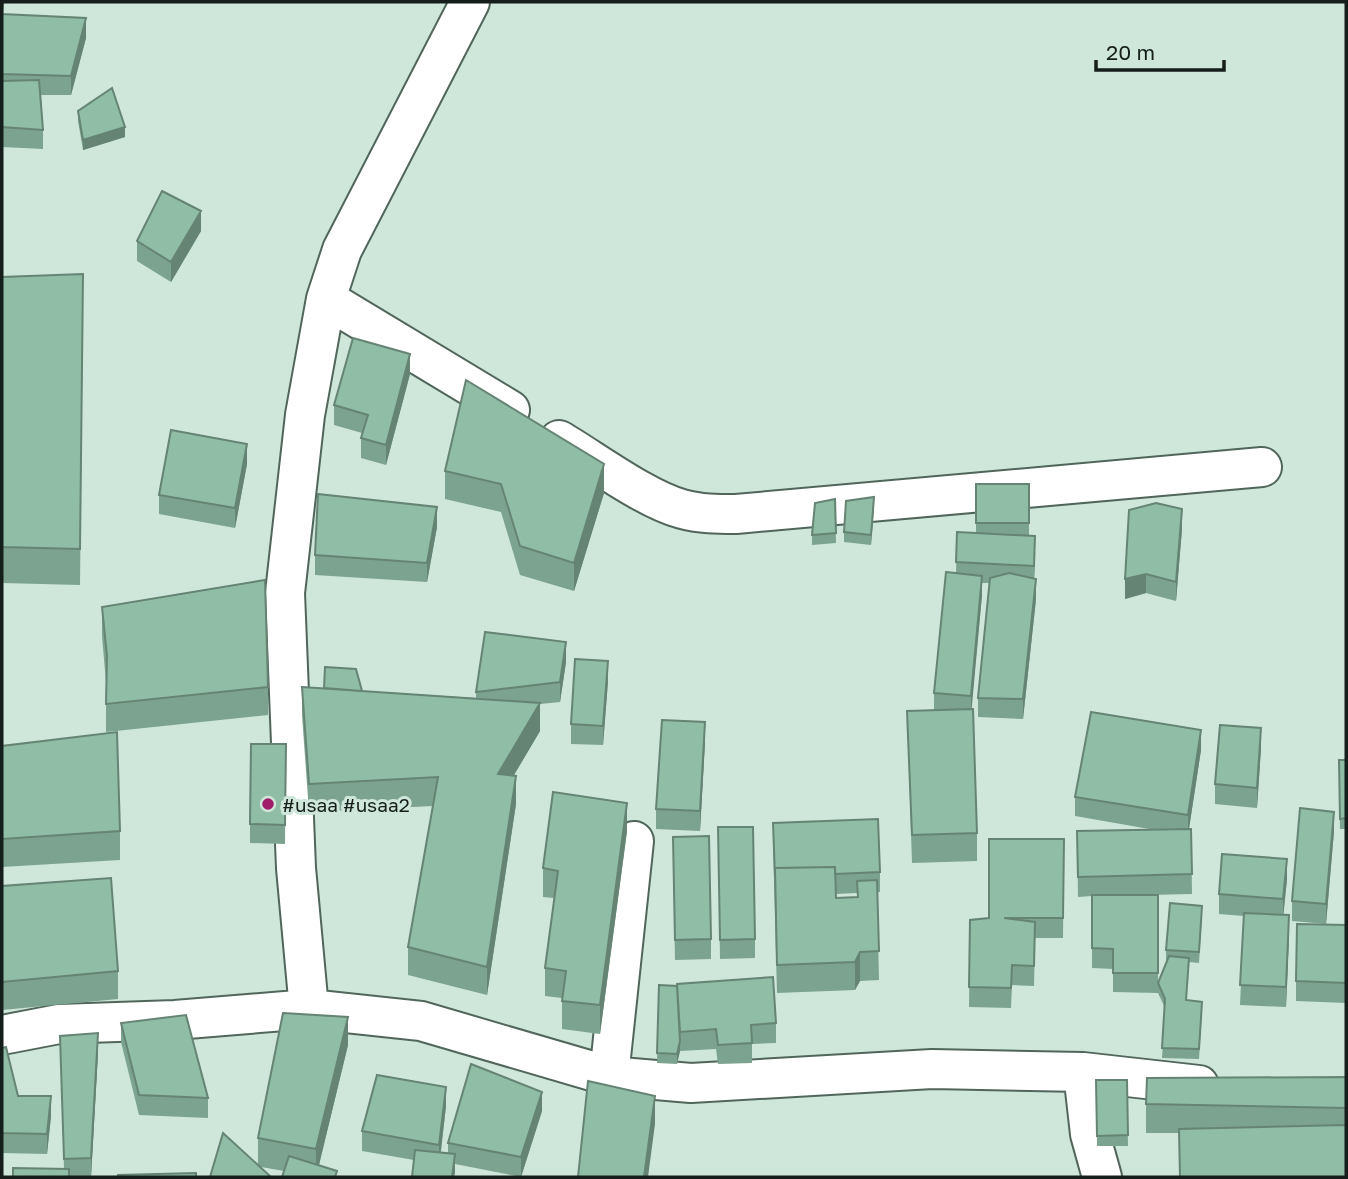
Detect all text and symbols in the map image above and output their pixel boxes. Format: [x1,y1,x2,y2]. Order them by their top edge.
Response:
scale bar [1096,28,1224,72]
text: 20 m [1106,39,1155,65]
place label: #usaa #usaa2 [282,793,410,816]
marker: #usaa #usaa2 [260,796,276,812]

